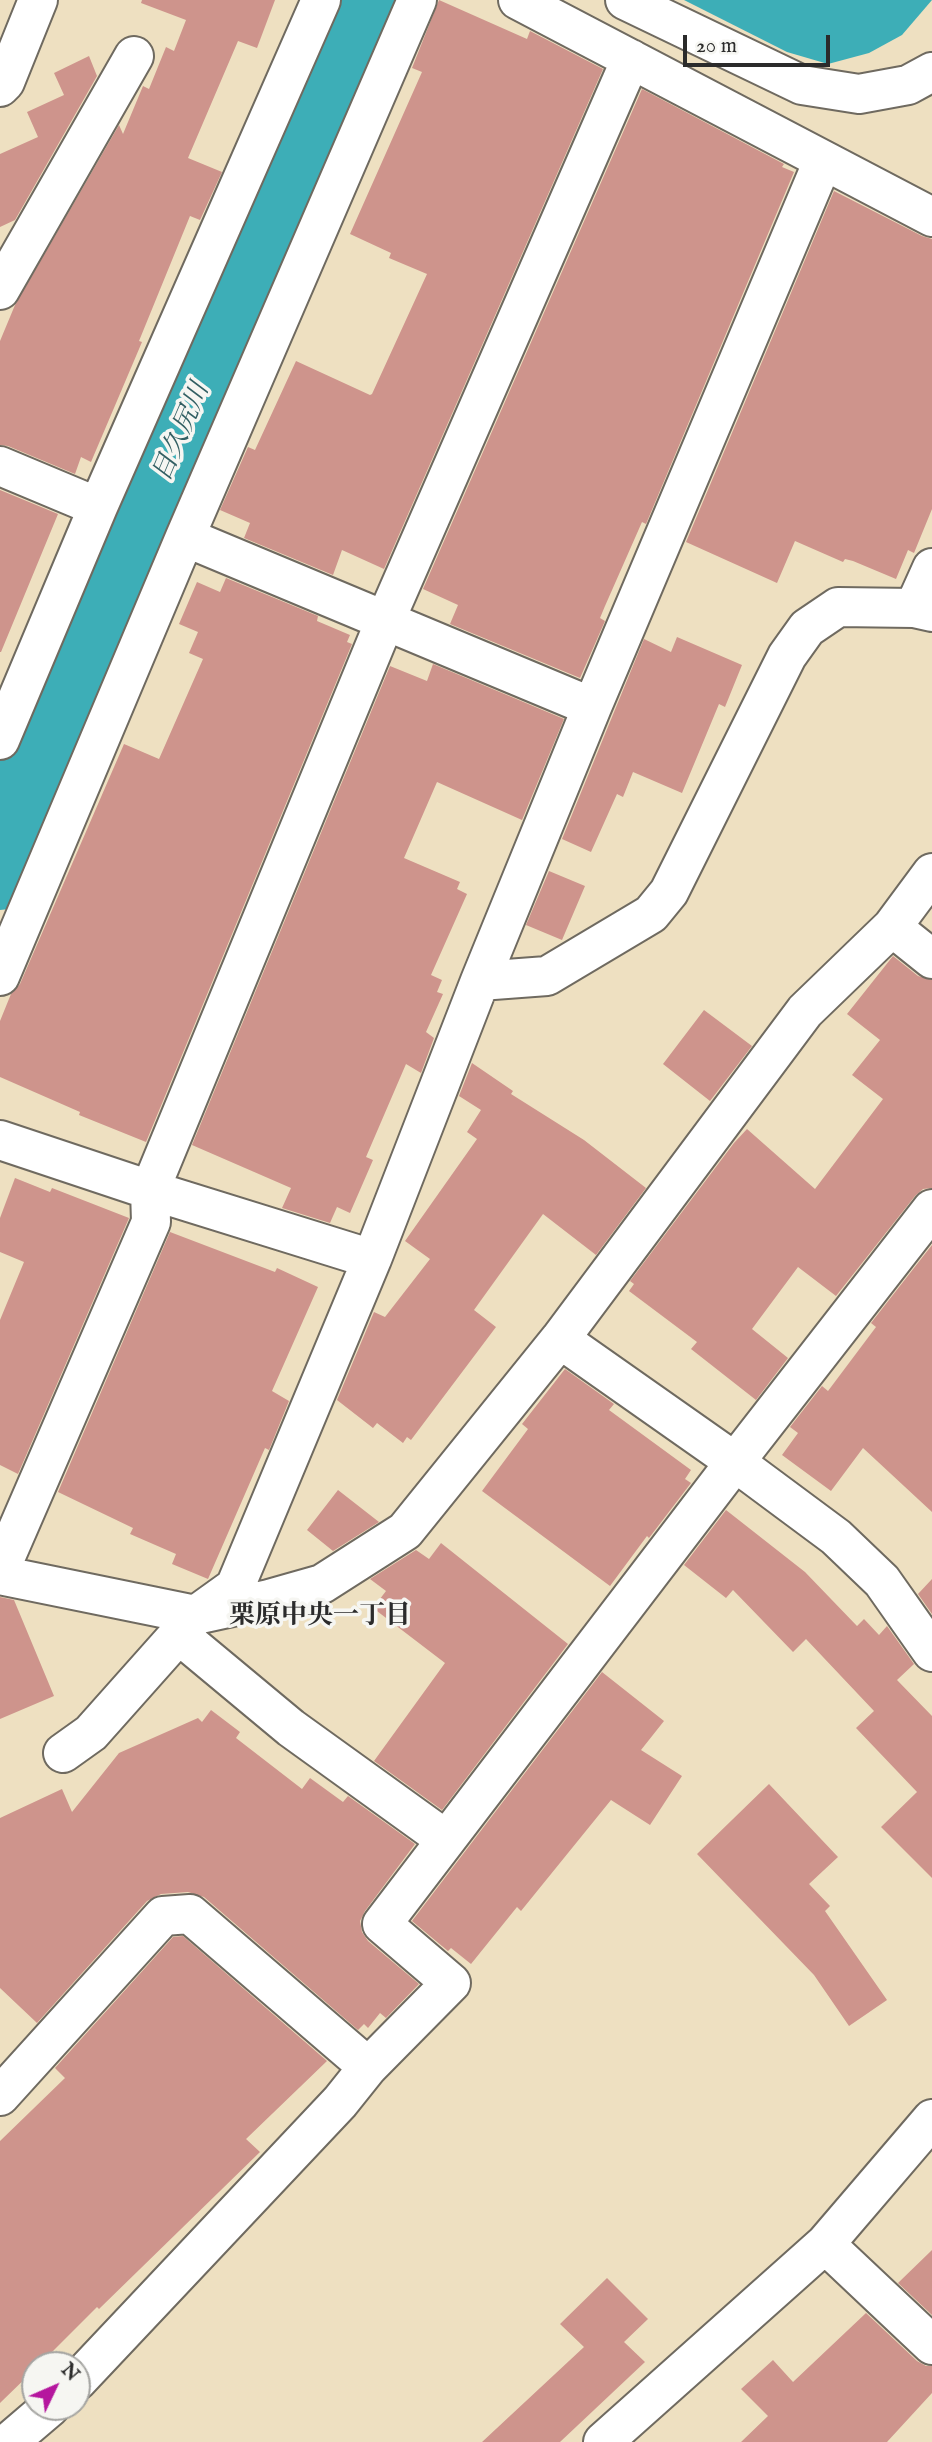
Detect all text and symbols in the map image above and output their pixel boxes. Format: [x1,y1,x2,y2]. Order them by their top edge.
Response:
scale bar [687,21,834,65]
text: 20 m [696,33,737,60]
water label: 目久尻川 [148,379,218,487]
district label: 栗原中央一丁目 [229,1602,411,1634]
north arrow [21,2351,91,2421]
text: N [55,2359,84,2387]

